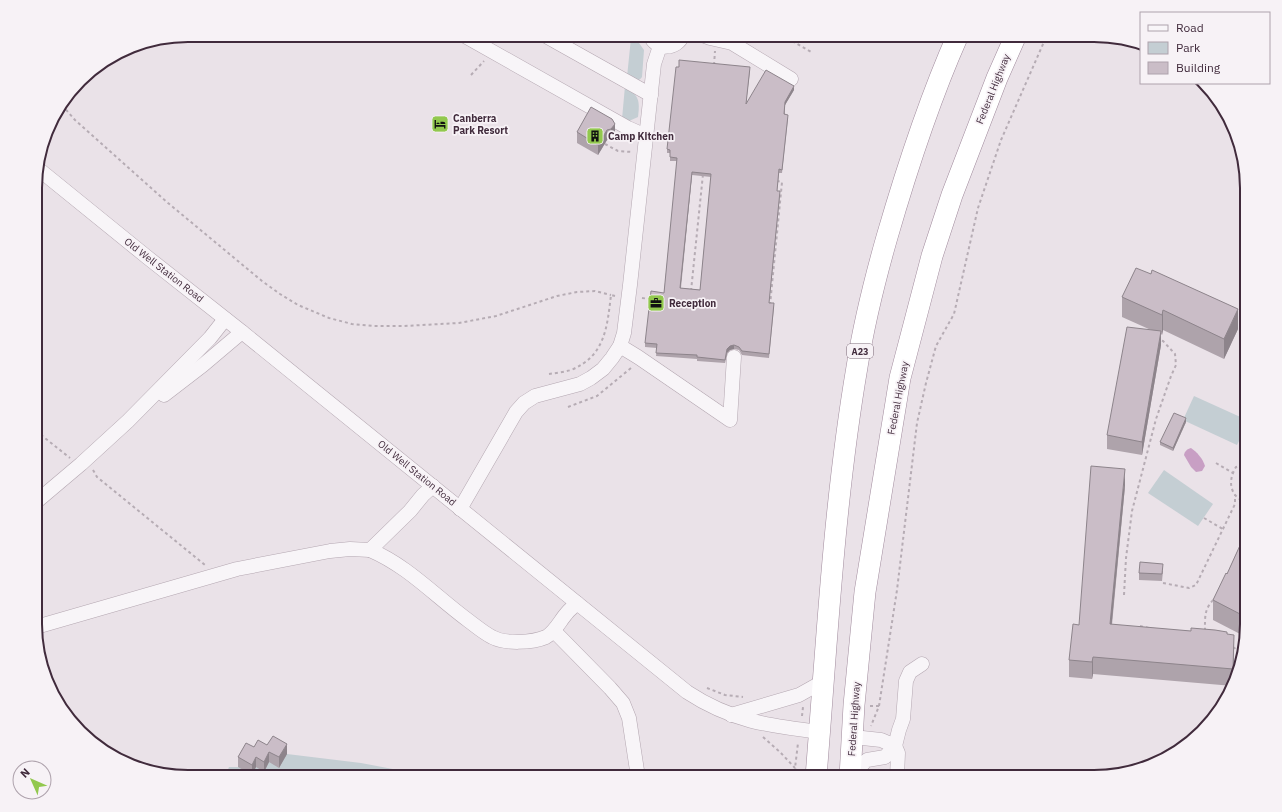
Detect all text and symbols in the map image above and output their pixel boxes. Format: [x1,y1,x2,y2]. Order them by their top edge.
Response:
legend [1140,12,1270,84]
text: Road [1176,20,1204,35]
text: Park [1176,40,1201,55]
street label: Federal Highway [973,52,1013,126]
text: Building [1176,60,1221,75]
place label: Canberra Park Resort [453,112,508,137]
hotel icon: Canberra Park Resort [430,114,450,134]
building icon: Camp Kitchen [585,126,605,146]
place label: Camp Kitchen [608,130,674,143]
street label: Old Well Station Road [122,235,206,305]
office icon: Reception [646,293,666,313]
place label: Reception [669,297,716,310]
road number: A23 [847,344,873,358]
street label: Federal Highway [885,360,911,436]
street label: Old Well Station Road [375,437,459,509]
street label: Federal Highway [845,681,863,757]
north arrow [12,760,52,800]
text: N [17,765,33,781]

